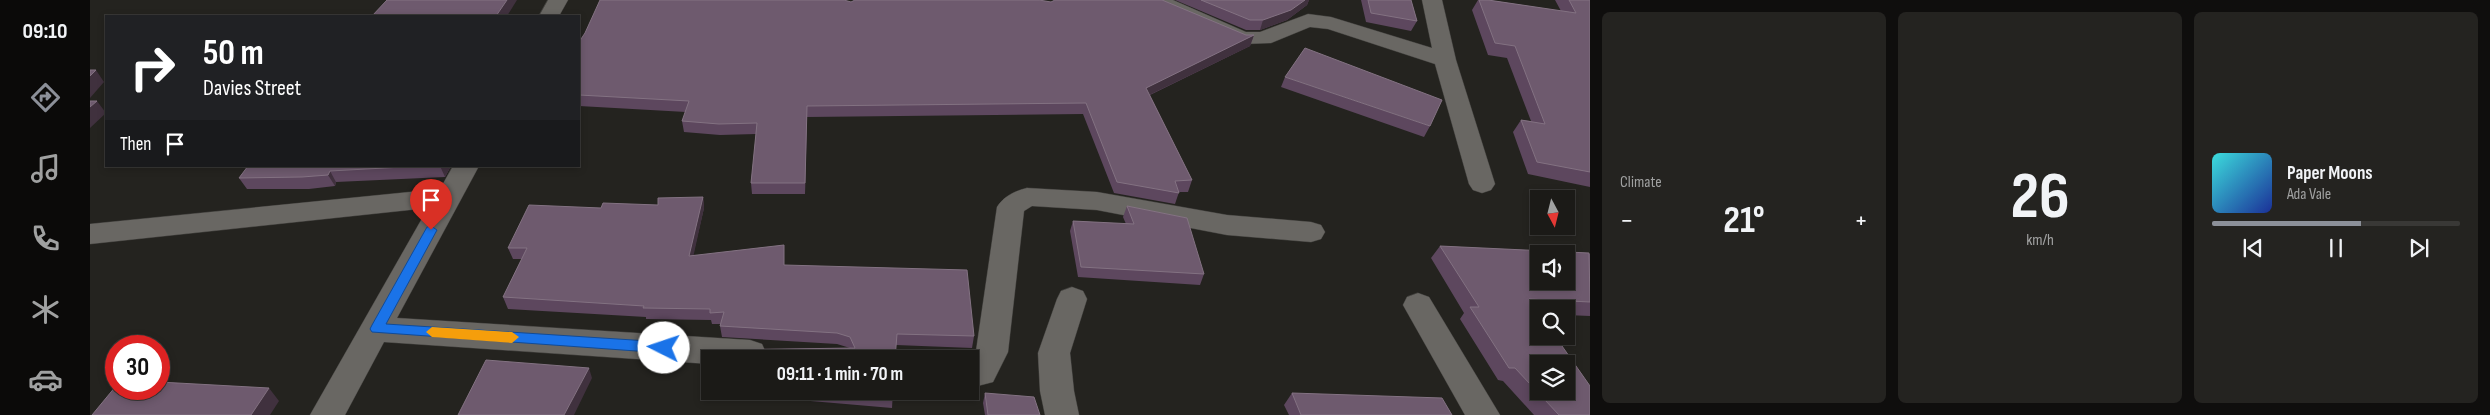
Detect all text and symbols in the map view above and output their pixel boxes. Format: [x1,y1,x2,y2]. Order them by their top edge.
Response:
text: 09:10 [23,18,67,45]
text: 50 m [203,32,264,75]
icon: right [120,35,185,100]
text: Davies Street [203,75,301,102]
icon: directions [28,80,63,115]
icon: arrive [161,130,189,158]
text: Then [120,133,151,156]
icon: music [28,151,63,186]
text: 26 [2010,159,2070,237]
text: Paper Moons [2287,162,2373,185]
text: Climate [1620,173,1662,192]
pin [410,179,452,230]
text: Ada Vale [2287,185,2331,204]
icon: arrive [417,186,445,214]
north arrow [1530,190,1575,235]
map controls [1530,190,1575,400]
text: 21° [1723,198,1765,243]
text: − [1620,204,1634,237]
text: + [1854,204,1868,237]
icon: phone [28,221,63,256]
text: km/h [2026,231,2054,250]
icon: previous [2239,234,2267,262]
icon: pause [2322,234,2350,262]
icon: next [2405,234,2433,262]
button: sound [1530,245,1575,290]
icon: climate [28,292,63,327]
button: search [1530,300,1575,345]
position arrow [637,321,689,373]
speed limit sign: 30 [105,335,170,400]
button: layers [1530,355,1575,400]
icon: car [28,362,63,397]
text: 09:11 · 1 min · 70 m [777,363,903,386]

